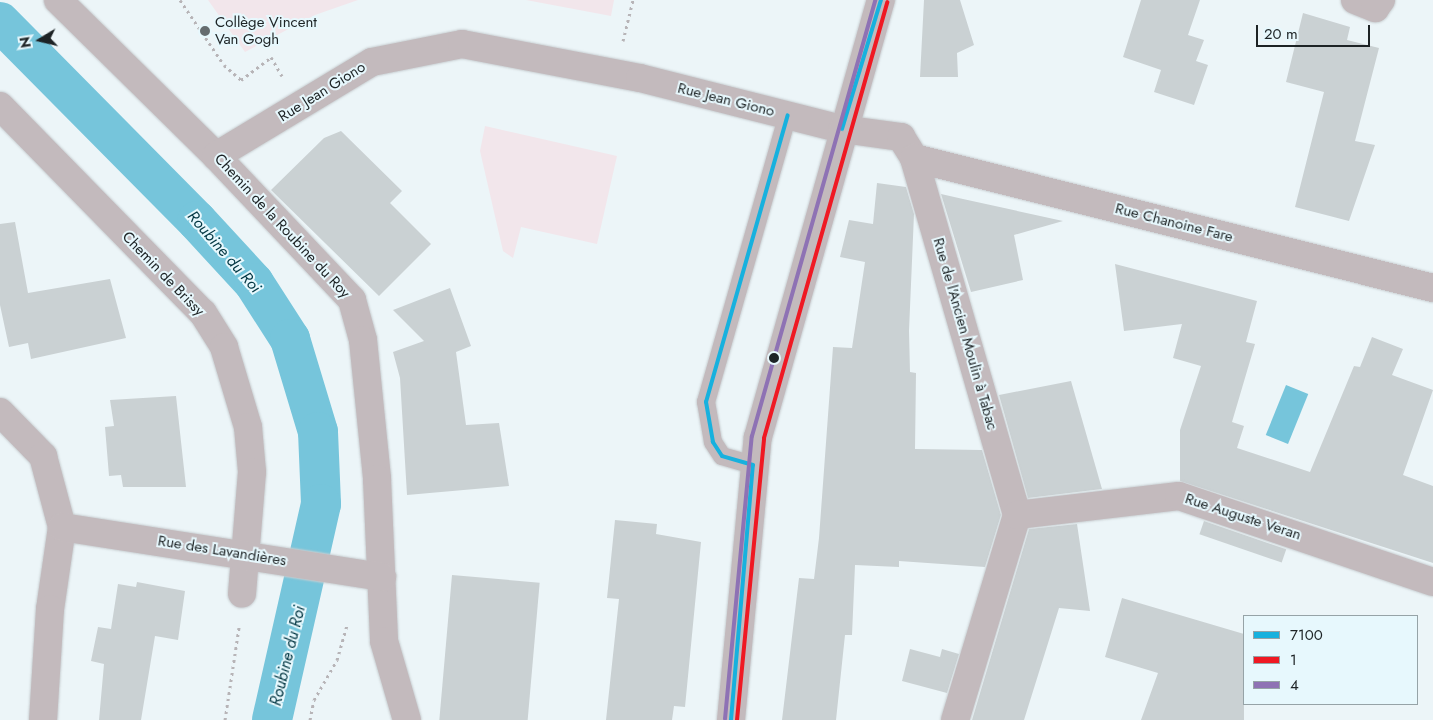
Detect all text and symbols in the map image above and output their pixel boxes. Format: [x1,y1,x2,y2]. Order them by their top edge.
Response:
place label: Collège Vincent Van Gogh [215,13,317,48]
north arrow [15,15,65,65]
scale bar [1258,15,1372,47]
text: 20 m [1264,23,1298,45]
marker: Collège Vincent Van Gogh [199,25,211,37]
text: N [14,35,36,49]
street label: Rue Jean Giono [275,58,369,126]
street label: Rue Jean Giono [676,79,776,121]
street label: Chemin de la Roubine du Roy [210,150,354,302]
street label: Rue Chanoine Fare [1113,200,1235,246]
water label: Roubine du Roi [183,207,265,297]
street label: Chemin de Brissy [118,228,208,320]
street label: Rue de l'Ancien Moulin à Tabac [929,236,1001,432]
unlabelled marker [769,353,779,363]
street label: Rue Auguste Veran [1183,490,1303,544]
street label: Rue des Lavandières [157,532,287,570]
water label: Roubine du Roi [266,604,310,708]
legend [1243,615,1418,705]
text: 7100 [1290,624,1323,646]
text: 1 [1290,649,1297,671]
text: 4 [1290,674,1299,696]

